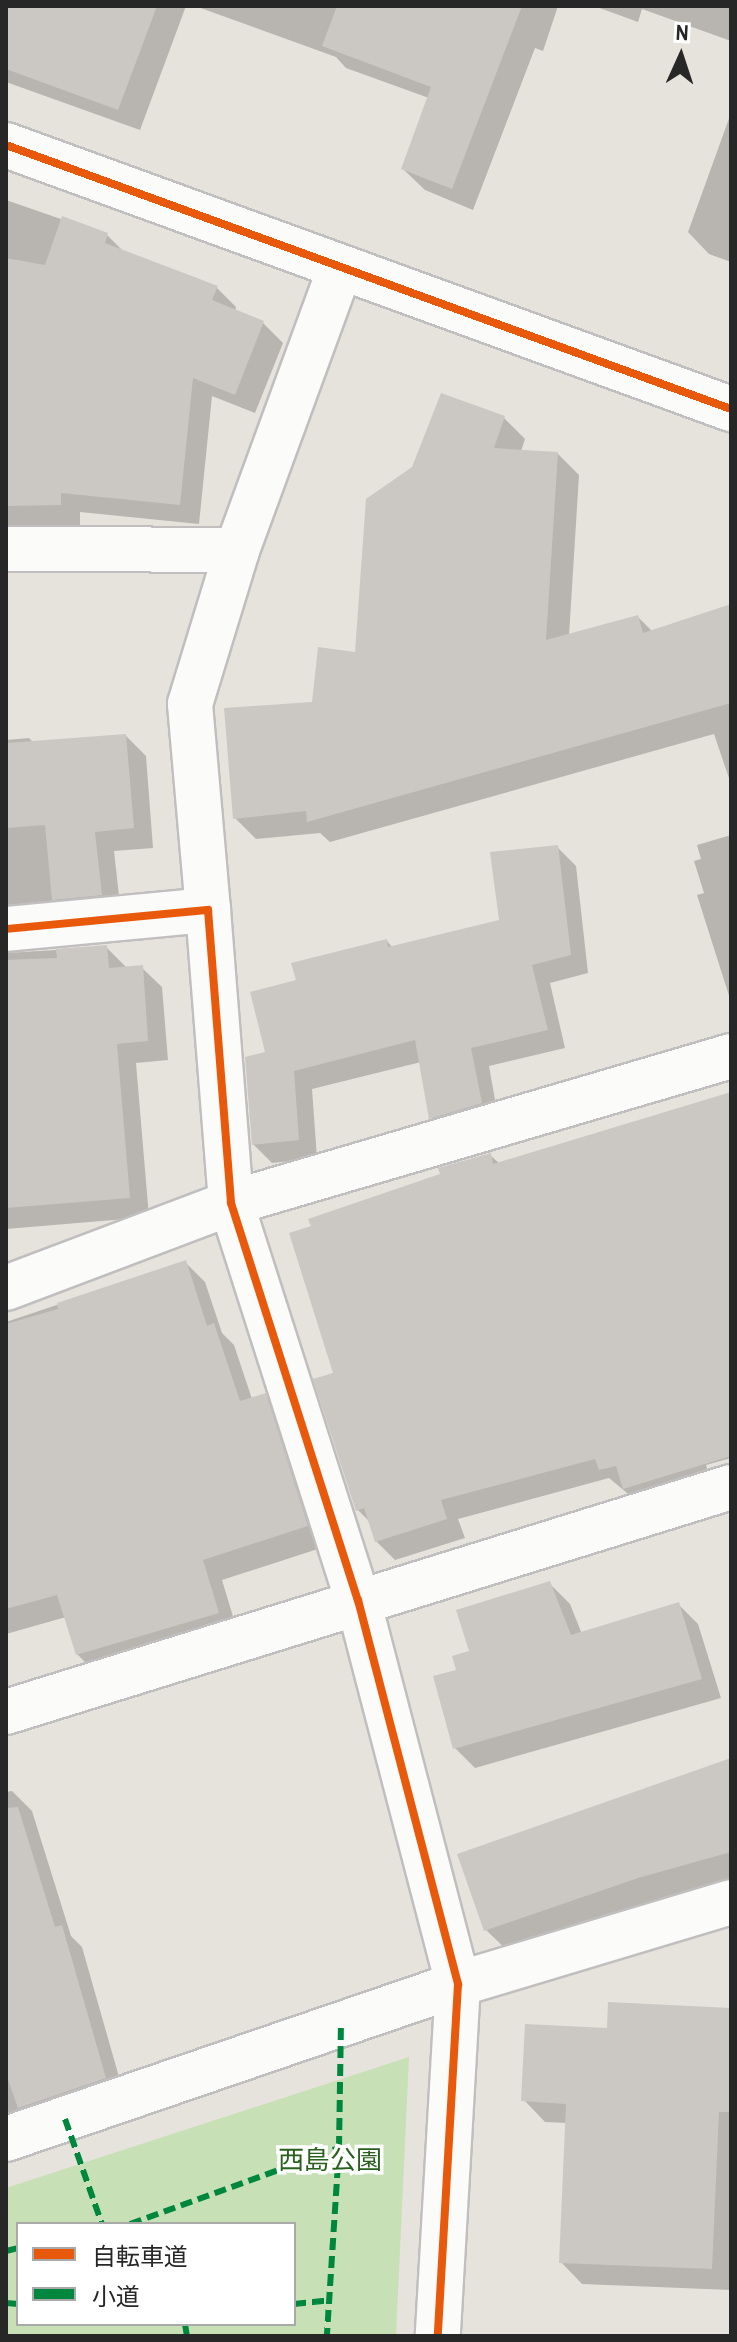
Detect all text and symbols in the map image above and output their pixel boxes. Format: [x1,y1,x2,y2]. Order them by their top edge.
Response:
north arrow [641,16,721,96]
text: N [675,17,690,47]
park label: 西島公園 [278,2144,382,2176]
legend [16,2222,296,2326]
text: 自転車道 [92,2240,188,2272]
text: 小道 [92,2280,140,2312]

